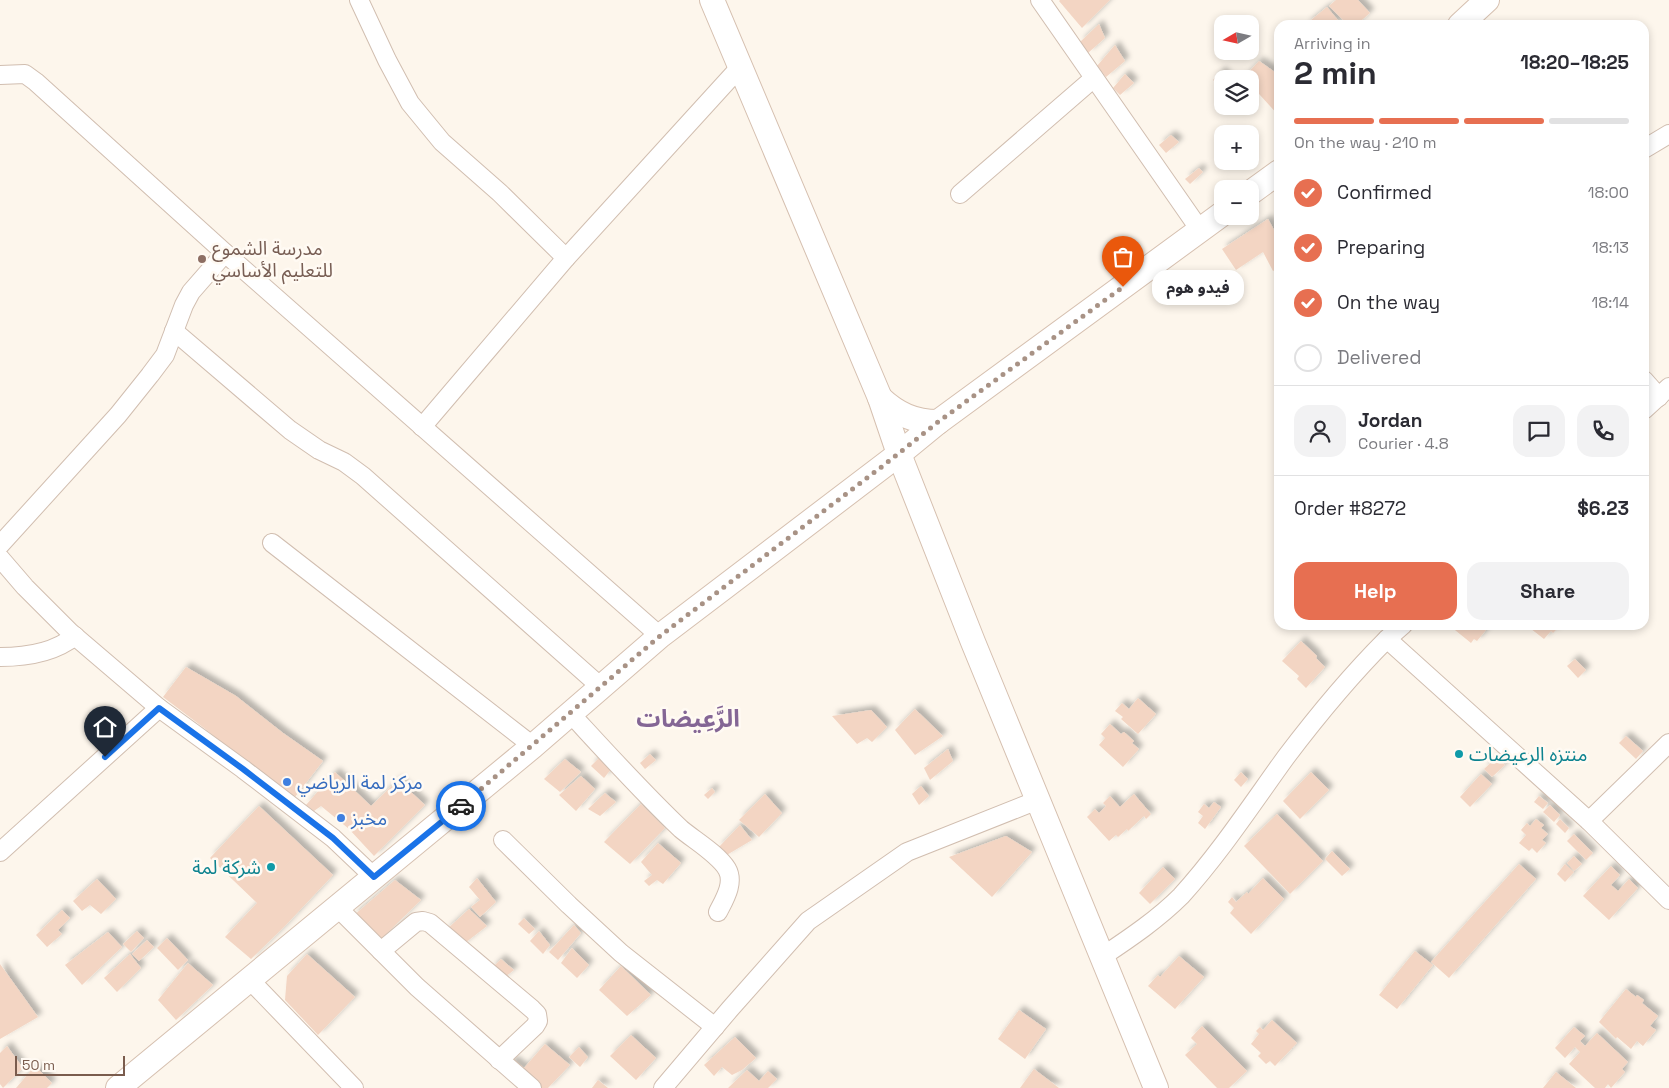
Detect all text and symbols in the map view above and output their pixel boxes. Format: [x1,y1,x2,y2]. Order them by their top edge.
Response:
north arrow [1214,15,1259,60]
map controls [1214,15,1259,225]
text: Arriving in [1294,33,1371,54]
text: 18:20–18:25 [1520,50,1629,75]
text: 2 min [1294,53,1377,93]
button: layers [1214,70,1259,115]
button: + [1214,125,1259,170]
text: On the way · 210 m [1294,132,1437,153]
icon: check [1294,179,1322,207]
button: − [1214,180,1259,225]
text: Confirmed [1337,180,1432,205]
text: 18:00 [1588,182,1629,203]
icon: check [1294,234,1322,262]
text: Preparing [1337,235,1425,260]
place label: مدرسة الشموع للتعليم الأساسي [212,236,333,285]
pin [1102,236,1144,287]
text: 18:13 [1592,237,1629,258]
icon: bag [1109,243,1137,271]
marker: مدرسة الشموع للتعليم الأساسي [196,253,208,265]
callout: فيدو هوم [1153,270,1246,304]
text: فيدو هوم [1166,277,1230,298]
icon: check [1294,289,1322,317]
text: On the way [1337,290,1440,315]
text: 18:14 [1592,292,1629,313]
text: Delivered [1337,345,1422,370]
button: person [1294,405,1346,457]
button: chat [1513,405,1565,457]
button: phone [1577,405,1629,457]
text: Jordan [1358,408,1423,433]
text: Courier · 4.8 [1358,433,1449,454]
text: Order #8272 [1294,496,1406,521]
text: $6.23 [1577,496,1629,521]
button: Help [1294,562,1457,620]
button: Share [1467,562,1629,620]
district label: الرَّعِيضات [636,703,740,734]
pin [84,706,126,757]
icon: home [91,713,119,741]
place label: منتزه الرعيضات [1469,742,1588,767]
marker: منتزه الرعيضات [1453,748,1465,760]
place label: مركز لمة الرياضي [297,770,423,797]
marker: مركز لمة الرياضي [281,776,293,788]
courier [436,781,486,831]
icon: car [447,792,475,820]
place label: مخبز [350,806,387,831]
marker: مخبز [335,812,347,824]
place label: شركة لمة [192,855,261,880]
marker: شركة لمة [265,861,277,873]
scale bar [15,1053,125,1076]
text: 50 m [22,1056,55,1074]

